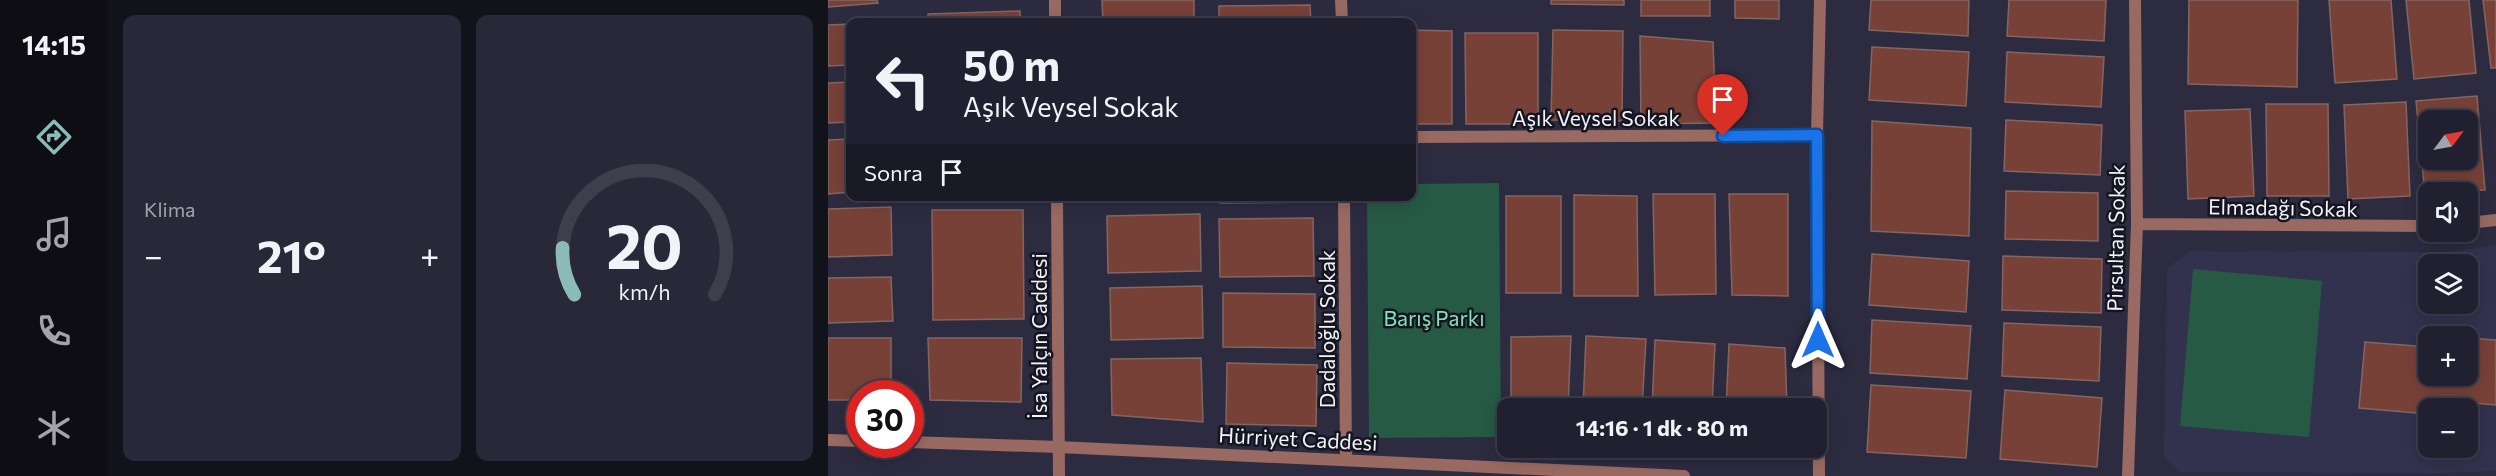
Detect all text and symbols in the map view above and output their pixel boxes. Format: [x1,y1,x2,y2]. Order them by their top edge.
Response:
text: 14:15 [22,28,86,61]
text: 50 m [963,38,1060,90]
icon: left [864,42,942,120]
pin [1697,74,1748,136]
icon: arrive [1706,83,1739,116]
text: Aşık Veysel Sokak [963,90,1179,123]
street label: Aşık Veysel Sokak [1512,105,1680,130]
north arrow [2418,110,2478,170]
map controls [2418,110,2478,458]
icon: directions [33,116,75,158]
icon: arrive [935,156,968,189]
text: Sonra [864,159,923,186]
street label: Pirsultan Sokak [2101,164,2129,312]
button: sound [2418,182,2478,242]
street label: Elmadağı Sokak [2208,193,2358,221]
text: Klima [144,197,196,221]
text: 20 [606,206,683,282]
icon: music [33,213,75,255]
text: 21° [257,227,326,282]
text: − [144,234,163,275]
text: + [420,234,440,275]
street label: Dadaloğlu Sokak [1314,250,1339,408]
street label: İsa Yalçın Caddesi [1026,253,1051,419]
button: layers [2418,254,2478,314]
text: km/h [618,278,670,304]
park label: Barış Parkı [1383,305,1485,330]
position arrow [1786,308,1850,372]
icon: phone [33,310,75,352]
button: + [2418,326,2478,386]
speed limit sign: 30 [846,380,924,458]
button: − [2418,398,2478,458]
icon: climate [33,407,75,449]
text: 14:16 · 1 dk · 80 m [1576,414,1748,441]
street label: Hürriyet Caddesi [1218,421,1378,455]

